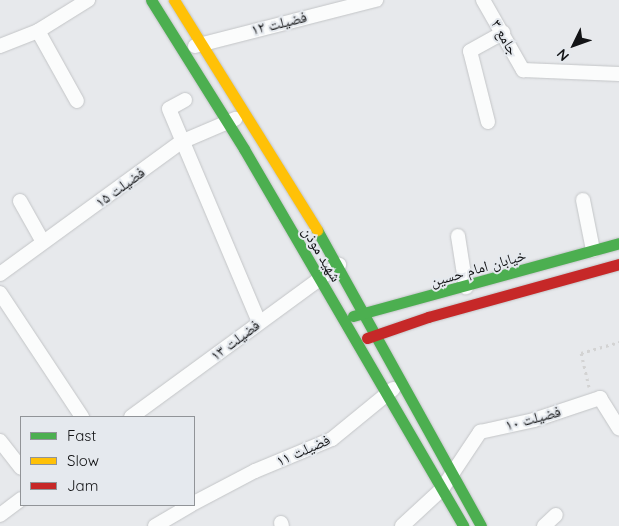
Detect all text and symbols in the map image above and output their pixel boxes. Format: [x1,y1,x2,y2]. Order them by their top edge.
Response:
street label: فضیلت ۱۲ [249,7,309,39]
street label: جامع ۳ [488,16,522,58]
north arrow [549,20,599,70]
text: N [553,45,573,65]
street label: فضیلت ۱۵ [92,163,148,211]
street label: شهید موذن [299,223,345,285]
street label: خیابان امام حسین [428,246,528,290]
street label: فضیلت ۱۳ [207,316,263,364]
street label: فضیلت ۱۰ [503,402,563,434]
legend [20,416,195,506]
text: Fast [67,426,96,445]
street label: فضیلت ۱۱ [273,430,333,470]
text: Slow [67,451,99,470]
text: Jam [67,476,98,495]

